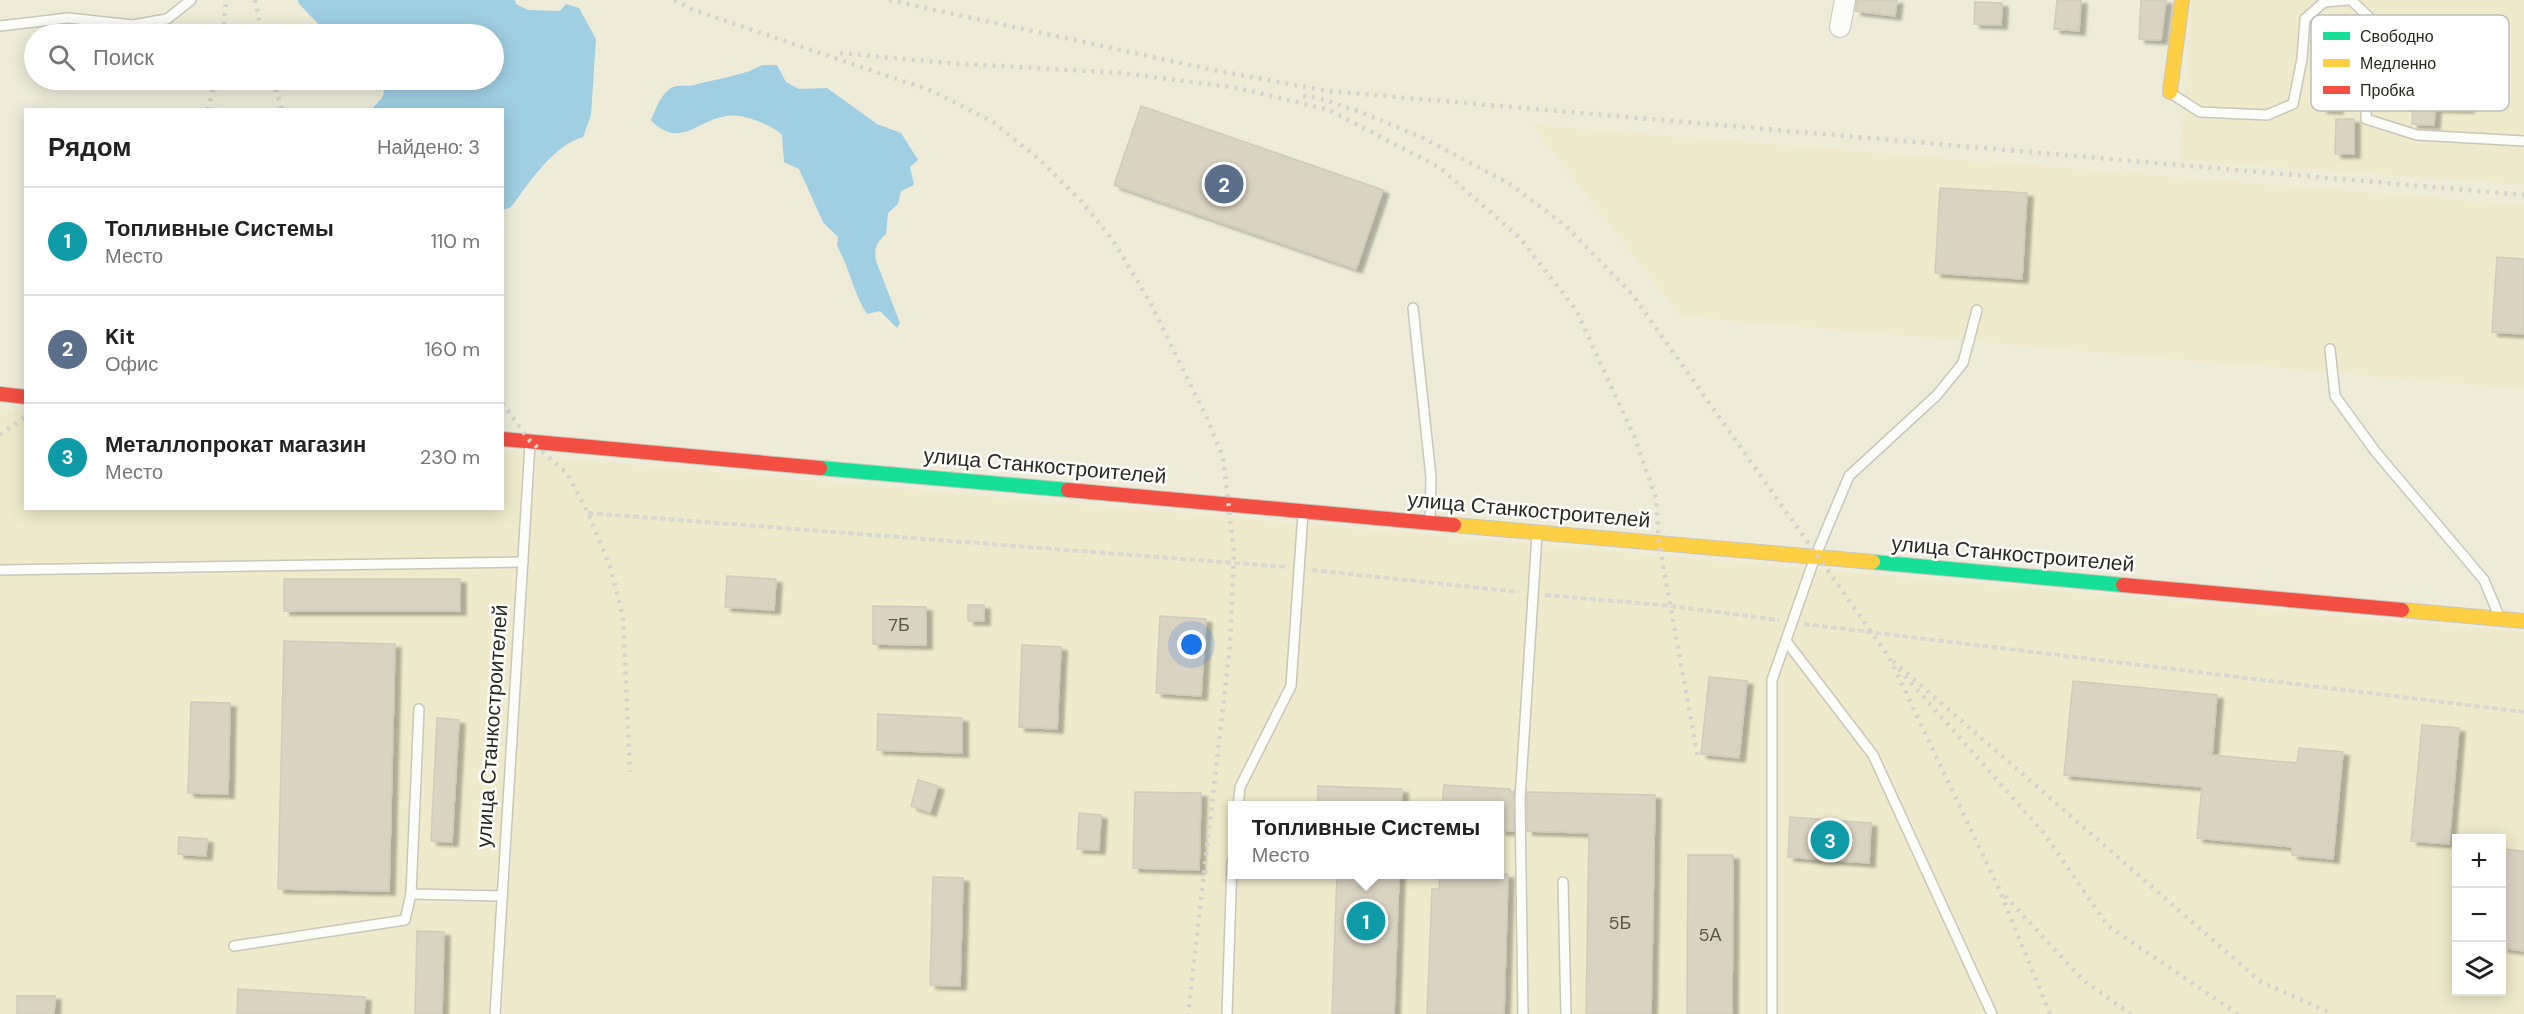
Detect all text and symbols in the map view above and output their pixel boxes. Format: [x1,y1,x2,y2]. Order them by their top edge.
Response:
legend [2311,15,2509,111]
search box [24,24,504,90]
text: Свободно [2360,26,2434,47]
icon: search [45,41,78,74]
text: Поиск [93,43,154,72]
text: Медленно [2360,53,2436,74]
text: Пробка [2360,80,2415,101]
text: Рядом [48,130,131,164]
text: Найдено: 3 [377,134,480,160]
pin: 2 [1204,162,1244,207]
text: Топливные Системы [105,214,334,243]
text: 1 [64,228,71,254]
text: 110 m [431,228,480,254]
text: Место [105,243,163,269]
text: Kit [105,322,135,351]
text: 2 [62,336,73,362]
text: 160 m [424,336,480,362]
text: Офис [105,351,158,377]
text: Металлопрокат магазин [105,430,366,459]
street label: улица Станкостроителей [923,441,1167,491]
text: 3 [61,444,74,470]
text: 230 m [420,444,480,470]
text: Место [105,459,163,485]
street label: улица Станкостроителей [1407,485,1651,535]
street label: улица Станкостроителей [1891,529,2135,579]
street label: улица Станкостроителей [470,604,514,848]
house number: 7Б [888,613,910,637]
your location [1177,630,1206,659]
popup [1228,801,1504,879]
text: Топливные Системы [1252,813,1480,842]
pin: 3 [1810,818,1850,862]
map controls [2452,834,2506,996]
button: + [2452,834,2506,888]
text: Место [1252,842,1310,868]
button: − [2452,888,2506,942]
pin: 1 [1346,898,1386,944]
house number: 5Б [1609,911,1631,935]
house number: 5А [1699,923,1722,947]
button: layers [2452,942,2506,996]

